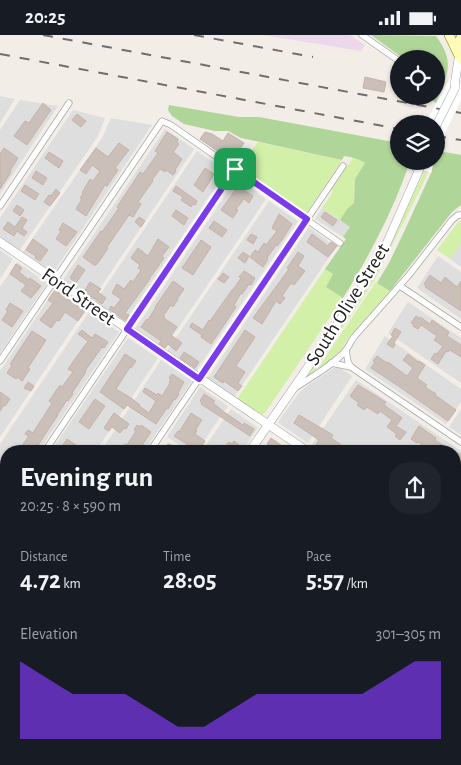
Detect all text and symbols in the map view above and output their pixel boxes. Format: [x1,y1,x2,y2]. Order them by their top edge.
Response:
text: 20:25 [25,8,65,27]
map controls [390,50,445,170]
button: locate [390,50,445,105]
button: layers [390,115,445,170]
pin [214,148,256,190]
icon: arrive [221,155,249,183]
street label: South Olive Street [302,240,394,369]
street label: Ford Street [38,264,119,330]
button: share [389,462,441,514]
text: Evening run [20,464,153,492]
text: 20:25 · 8 × 590 m [20,498,121,514]
text: Distance [20,550,67,564]
text: Time [163,550,191,564]
text: Pace [306,550,331,564]
text: 4.72 [20,568,61,593]
text: 28:05 [163,568,217,593]
text: 5:57 [306,568,344,593]
text: km [61,577,81,591]
text: /km [344,577,368,591]
text: Elevation [20,626,78,642]
text: 301–305 m [376,626,441,642]

